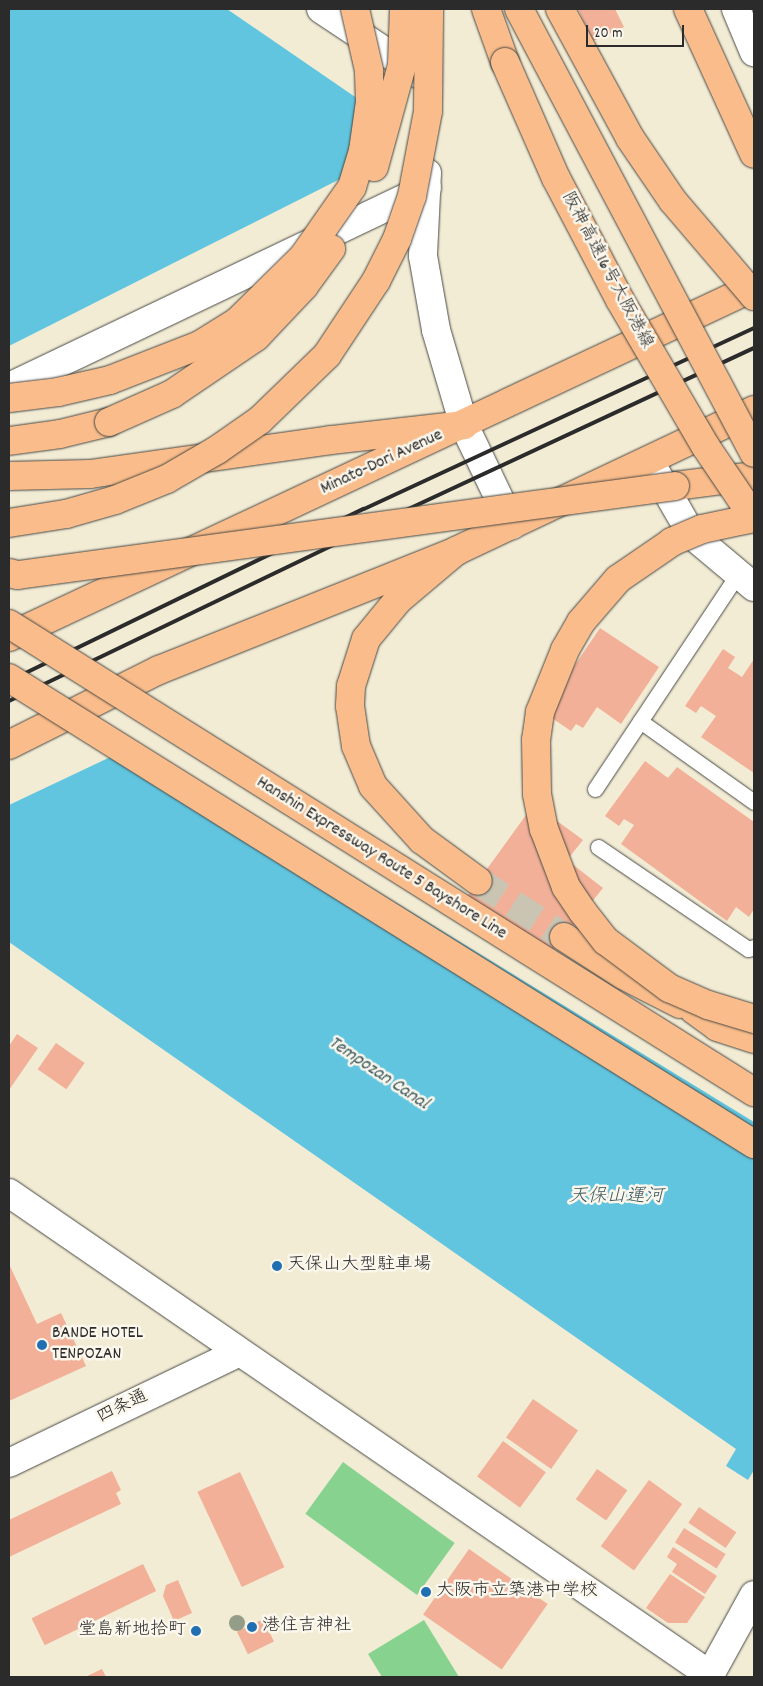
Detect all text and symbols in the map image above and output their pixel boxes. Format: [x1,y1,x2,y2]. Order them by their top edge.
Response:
scale bar [588,15,686,47]
text: 20 m [594,23,622,45]
street label: 阪神高速16号大阪港線 [555,189,657,353]
street label: Minato-Dori Avenue [318,425,446,501]
street label: Hanshin Expressway Route 5 Bayshore Line [252,773,510,945]
water label: Tempozan Canal [324,1032,432,1116]
water label: 天保山運河 [569,1187,663,1209]
place label: 天保山大型駐車場 [287,1255,431,1277]
marker: 天保山大型駐車場 [271,1260,283,1272]
place label: BANDE HOTEL TENPOZAN [52,1324,143,1366]
marker: BANDE HOTEL TENPOZAN [36,1339,48,1351]
street label: 四条通 [94,1386,152,1430]
place label: 大阪市立築港中学校 [436,1581,598,1603]
marker: 大阪市立築港中学校 [420,1586,432,1598]
place label: 港住吉神社 [262,1616,352,1638]
place label: 堂島新地拾町 [78,1620,186,1642]
marker: 港住吉神社 [246,1621,258,1633]
marker: 堂島新地拾町 [190,1625,202,1637]

